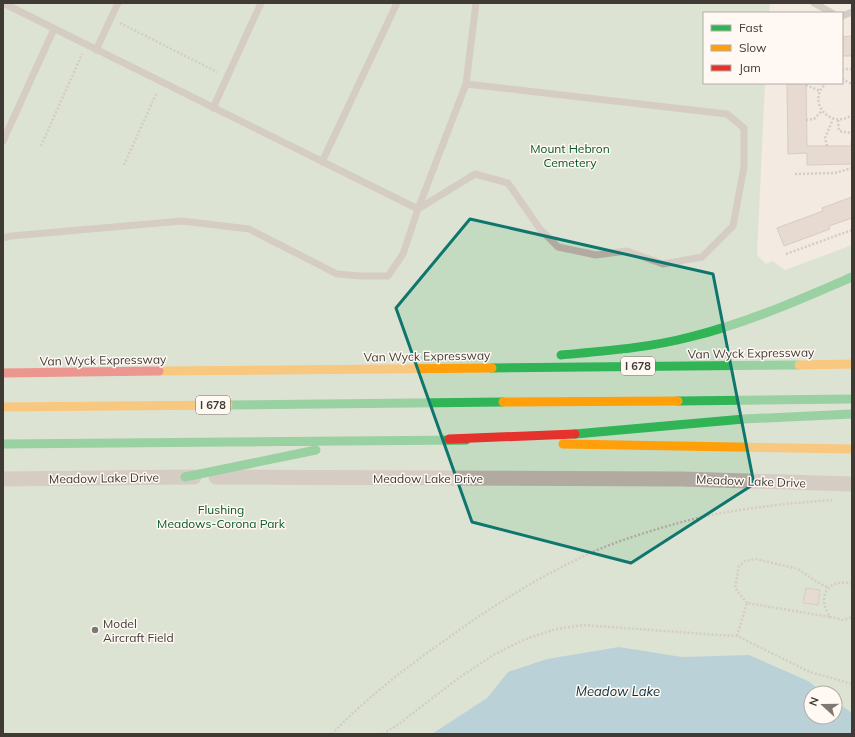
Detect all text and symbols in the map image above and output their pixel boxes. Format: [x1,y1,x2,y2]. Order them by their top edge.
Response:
legend [703,12,843,84]
text: Fast [739,20,763,35]
text: Slow [739,40,767,55]
text: Jam [739,60,761,75]
park label: Mount Hebron Cemetery [530,141,610,170]
street label: Van Wyck Expressway [688,344,815,362]
street label: Van Wyck Expressway [364,347,491,365]
street label: Van Wyck Expressway [40,351,167,369]
road number: I 678 [621,357,655,375]
road number: I 678 [196,396,230,414]
street label: Meadow Lake Drive [49,470,159,486]
street label: Meadow Lake Drive [373,471,483,486]
street label: Meadow Lake Drive [696,472,806,490]
park label: Flushing Meadows-Corona Park [157,502,286,531]
place label: Model Aircraft Field [103,616,174,645]
marker: Model Aircraft Field [90,625,100,635]
water label: Meadow Lake [576,683,660,699]
north arrow [803,685,843,725]
text: N [806,695,822,708]

